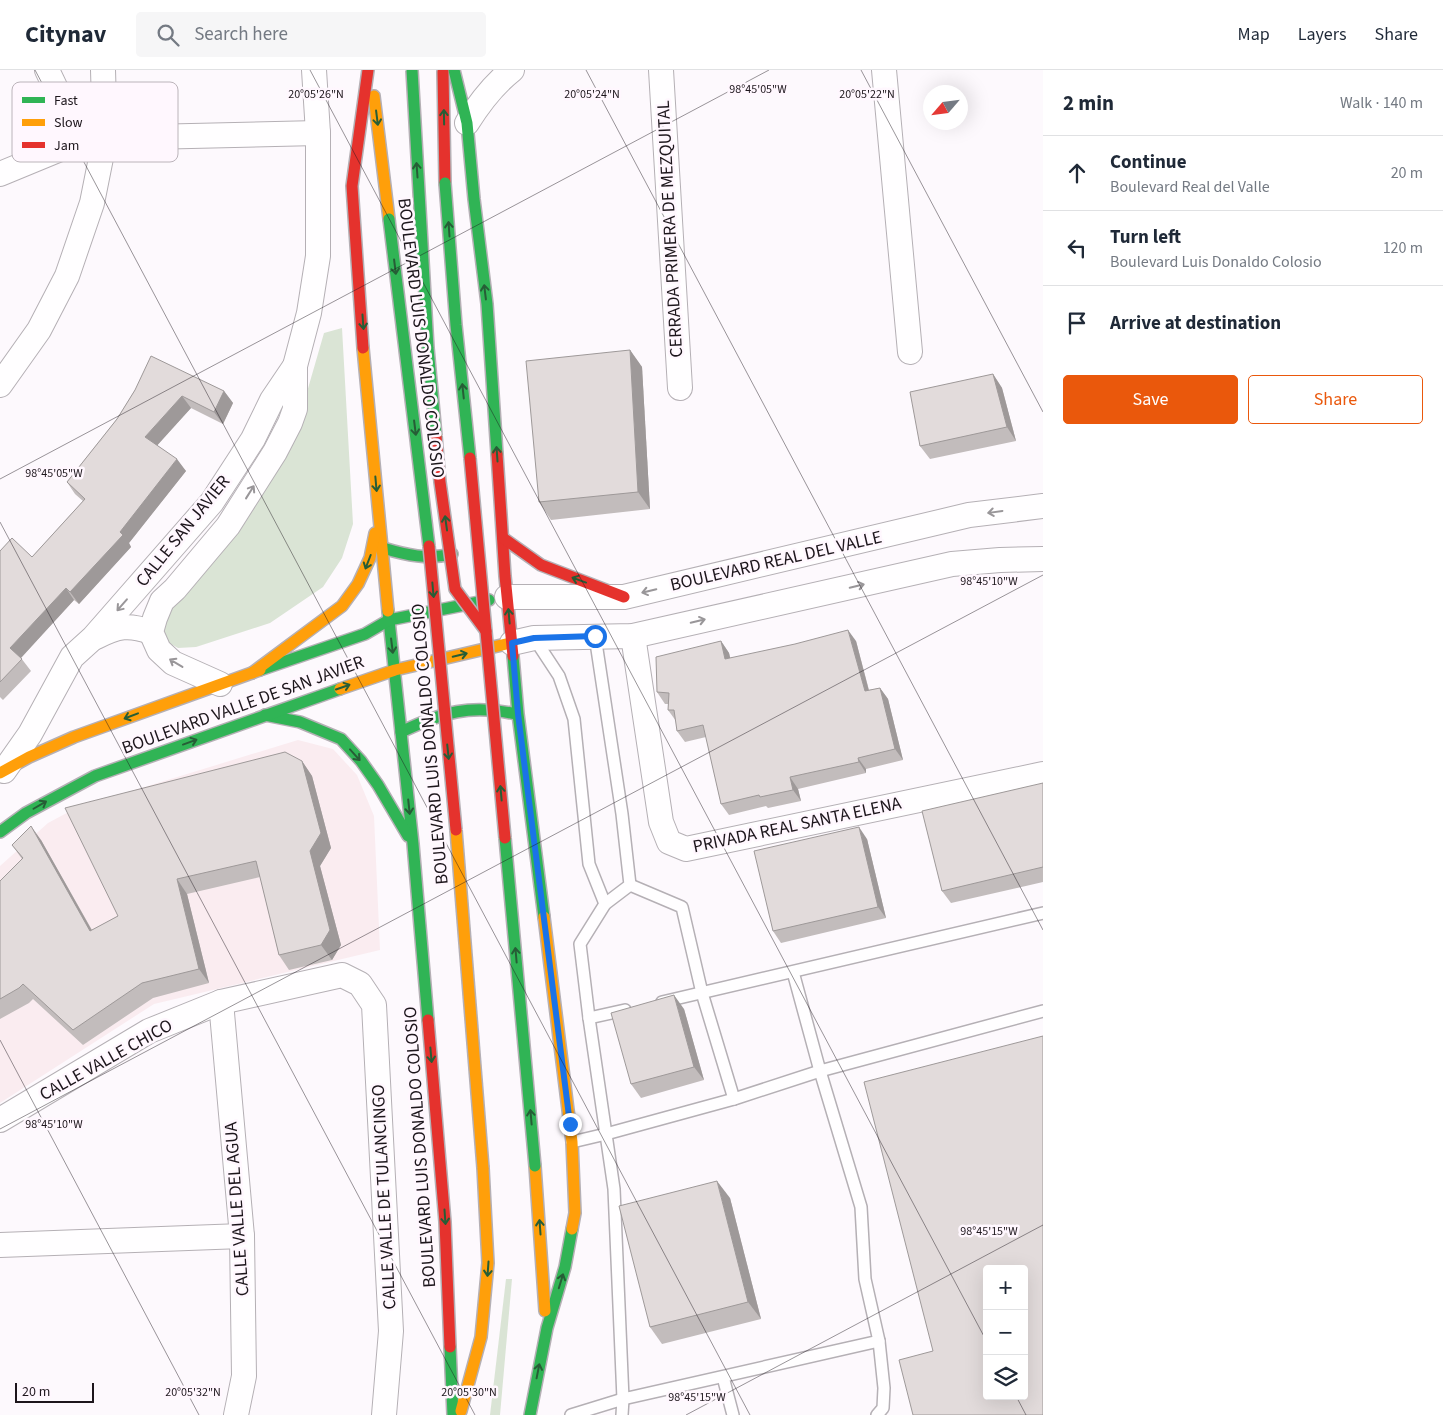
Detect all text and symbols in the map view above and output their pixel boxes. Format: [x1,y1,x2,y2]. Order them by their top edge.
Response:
search box [136,12,486,57]
text: Citynav [25,17,106,52]
icon: search [154,21,182,49]
text: Search here [194,21,288,48]
text: Map [1238,22,1270,47]
text: Layers [1298,22,1347,47]
text: Share [1375,22,1418,47]
text: 98°45'05"W [729,81,787,98]
legend [12,82,178,162]
north arrow [923,85,968,130]
text: 20°05'26"N [288,86,344,103]
text: 20°05'24"N [564,86,620,103]
text: 20°05'22"N [839,86,895,103]
text: 2 min [1063,88,1114,118]
text: Fast [54,91,78,111]
text: Walk · 140 m [1340,92,1423,114]
street label: CERRADA PRIMERA DE MEZQUITAL [651,100,689,358]
one-way arrow [439,109,449,126]
one-way arrow [372,110,382,126]
text: Slow [54,113,83,133]
text: Jam [54,136,79,156]
text: Continue [1110,149,1187,176]
icon: ahead [1063,159,1091,187]
one-way arrow [412,162,421,178]
text: 20 m [1391,162,1423,184]
text: Boulevard Real del Valle [1110,176,1270,198]
street label: BOULEVARD LUIS DONALDO COLOSIO [391,197,451,479]
one-way arrow [444,221,454,237]
text: Turn left [1110,224,1181,251]
icon: left [1063,234,1091,262]
text: 120 m [1383,237,1423,259]
text: Boulevard Luis Donaldo Colosio [1110,251,1322,273]
one-way arrow [390,259,400,275]
one-way arrow [480,285,490,301]
icon: arrive [1063,309,1091,337]
text: Arrive at destination [1110,310,1281,337]
one-way arrow [358,314,367,330]
button: Save [1063,375,1238,424]
button: Share [1248,375,1423,424]
one-way arrow [458,383,468,399]
one-way arrow [410,420,420,436]
one-way arrow [492,447,501,463]
text: 98°45'05"W [25,465,83,482]
street label: CALLE SAN JAVIER [130,470,236,592]
one-way arrow [371,476,380,492]
one-way arrow [245,485,256,499]
one-way arrow [987,507,1003,517]
one-way arrow [441,516,451,532]
street label: BOULEVARD REAL DEL VALLE [668,524,884,598]
one-way arrow [362,554,371,569]
text: 98°45'10"W [960,573,1018,590]
one-way arrow [572,575,587,584]
one-way arrow [848,581,864,590]
one-way arrow [428,582,437,598]
one-way arrow [641,587,657,596]
one-way arrow [117,598,128,611]
street label: BOULEVARD LUIS DONALDO COLOSIO [405,602,455,886]
one-way arrow [504,609,514,625]
one-way arrow [690,616,706,625]
route start [584,625,607,648]
one-way arrow [387,637,397,653]
street label: BOULEVARD VALLE DE SAN JAVIER [118,649,368,761]
one-way arrow [451,650,467,659]
one-way arrow [169,658,183,668]
one-way arrow [334,682,350,692]
one-way arrow [124,712,139,721]
one-way arrow [181,737,197,746]
one-way arrow [443,743,453,759]
one-way arrow [349,748,361,761]
one-way arrow [496,786,506,802]
street label: PRIVADA REAL SANTA ELENA [690,791,904,859]
one-way arrow [404,799,414,815]
one-way arrow [33,800,48,810]
one-way arrow [511,947,521,963]
street label: BOULEVARD LUIS DONALDO COLOSIO [398,1005,442,1288]
street label: CALLE VALLE CHICO [35,1013,177,1107]
one-way arrow [427,1046,436,1062]
street label: CALLE VALLE DE TULANCINGO [366,1084,402,1310]
one-way arrow [526,1109,536,1125]
route end [559,1113,582,1136]
text: 98°45'10"W [25,1116,83,1133]
street label: CALLE VALLE DEL AGUA [218,1121,256,1297]
one-way arrow [440,1208,450,1224]
one-way arrow [535,1219,544,1235]
text: 98°45'15"W [960,1223,1018,1240]
one-way arrow [483,1261,492,1277]
map controls [983,1265,1028,1400]
button: + [983,1265,1028,1310]
one-way arrow [556,1273,566,1289]
button: − [983,1310,1028,1355]
button: layers [983,1355,1028,1400]
one-way arrow [534,1364,544,1380]
scale bar [15,1380,94,1403]
text: 20 m [22,1382,50,1402]
text: 20°05'32"N [165,1384,221,1401]
text: 20°05'30"N [441,1384,497,1401]
text: 98°45'15"W [668,1389,726,1406]

